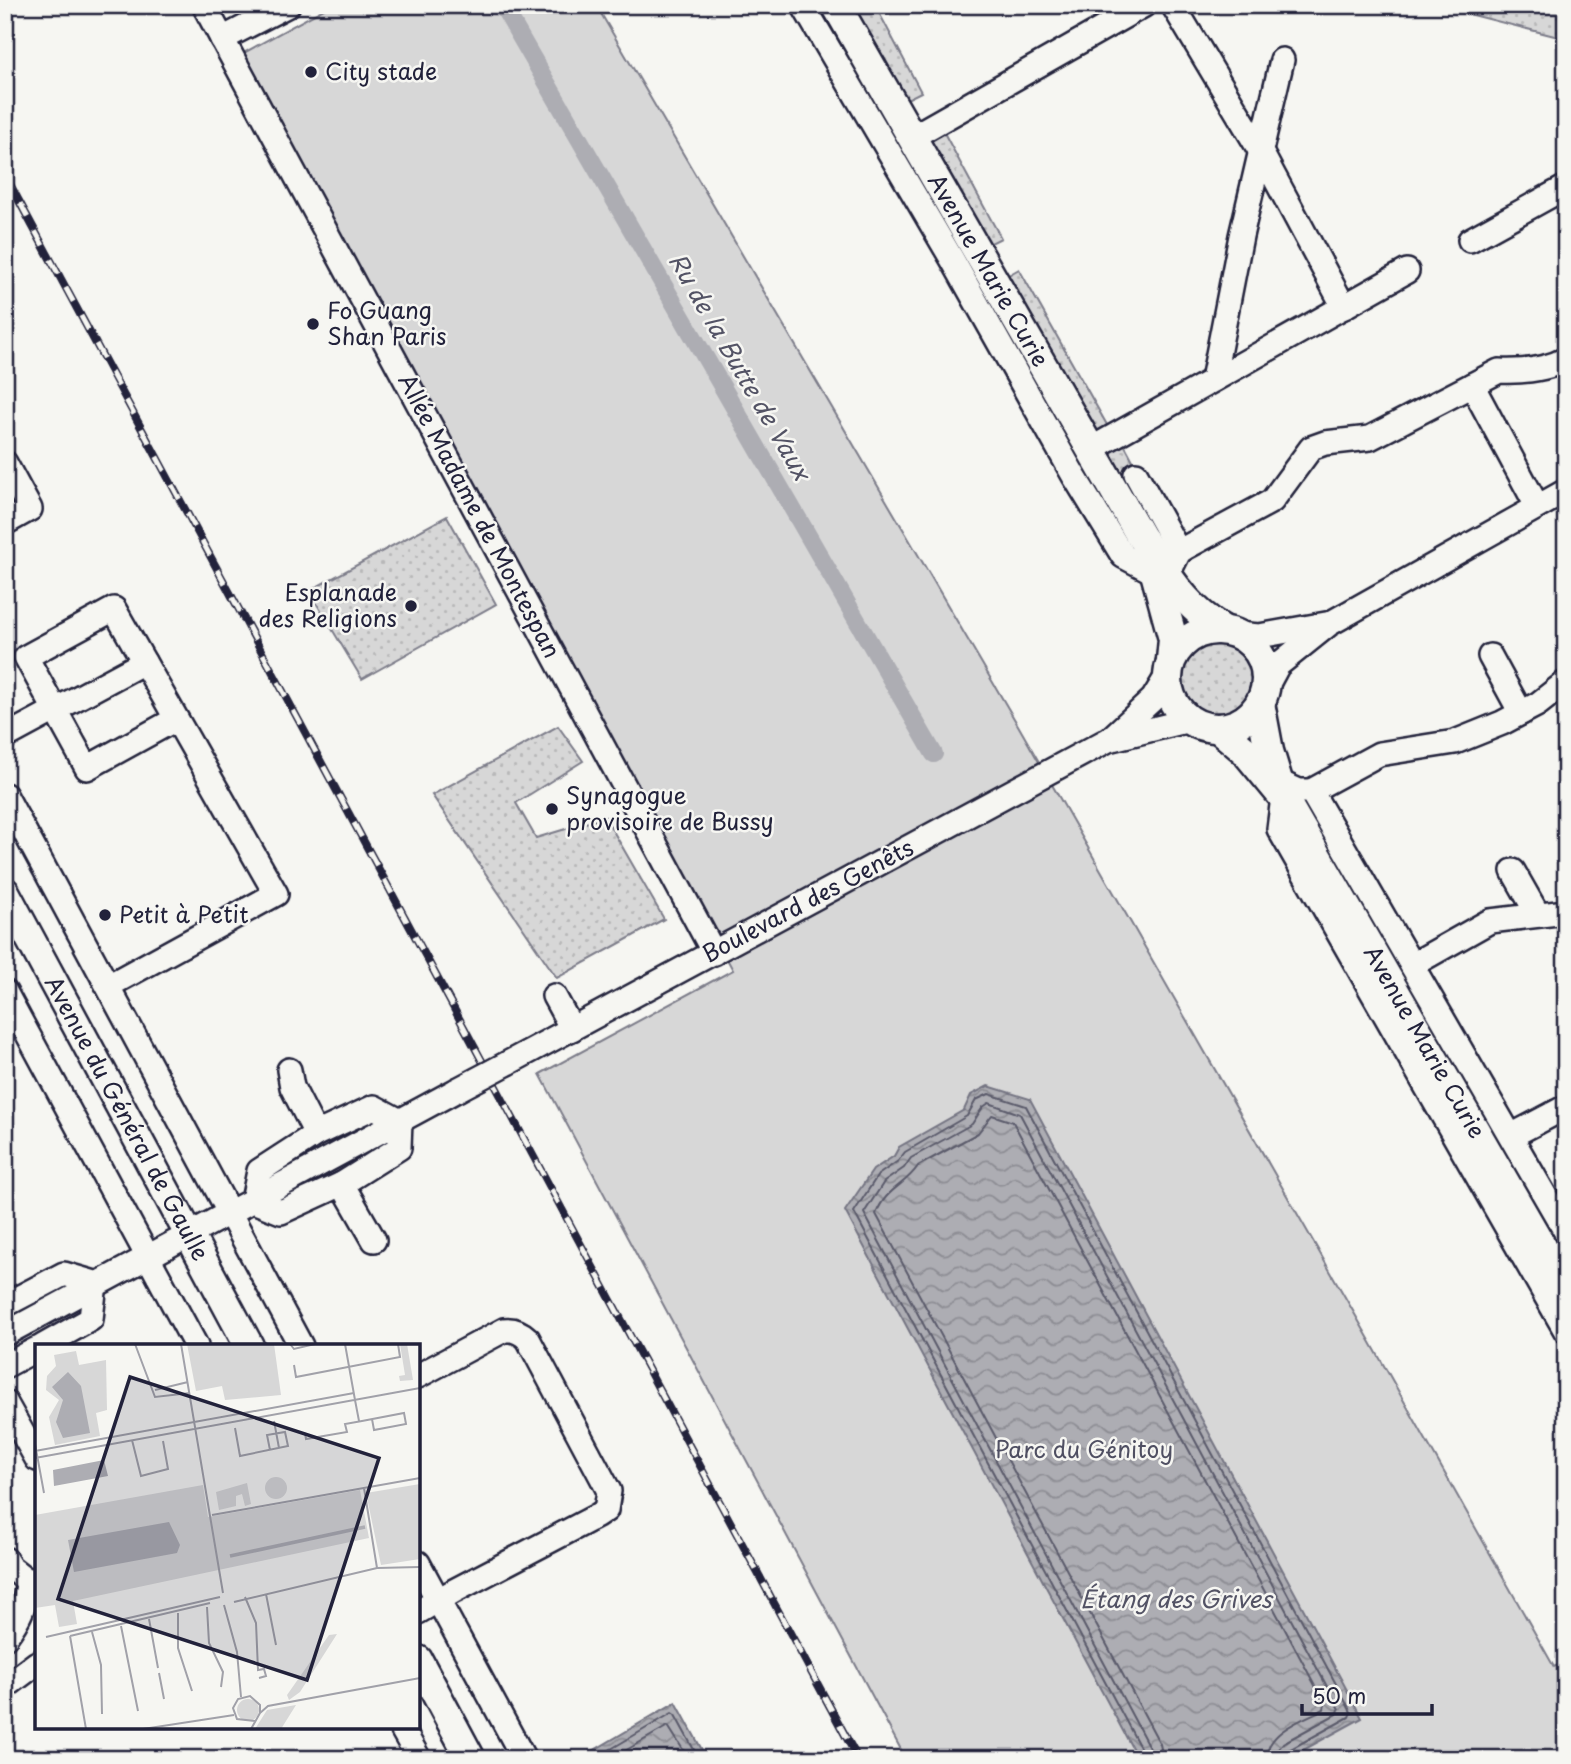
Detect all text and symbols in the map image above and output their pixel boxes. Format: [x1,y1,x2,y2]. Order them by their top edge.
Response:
place label: City stade [325,53,437,88]
marker: City stade [303,64,319,80]
street label: Avenue Marie Curie [920,166,1059,373]
water label: Ru de la Butte de Vaux [661,246,822,488]
place label: Fo Guang Shan Paris [327,292,446,353]
marker: Fo Guang Shan Paris [305,316,321,332]
street label: Allée Madame de Montespan [390,367,570,664]
place label: Esplanade des Religions [259,574,397,635]
marker: Esplanade des Religions [403,598,419,614]
place label: Synagogue provisoire de Bussy [566,777,774,838]
marker: Synagogue provisoire de Bussy [544,801,560,817]
street label: Boulevard des Genêts [695,829,919,970]
place label: Petit à Petit [119,896,249,931]
marker: Petit à Petit [97,907,113,923]
street label: Avenue Marie Curie [1356,938,1495,1144]
street label: Avenue du Général de Gaulle [37,969,219,1266]
inset map [35,1344,420,1729]
park label: Parc du Génitoy [995,1431,1173,1466]
water label: Étang des Grives [1080,1580,1274,1616]
scale bar [1302,1673,1431,1717]
text: 50 m [1312,1679,1366,1711]

